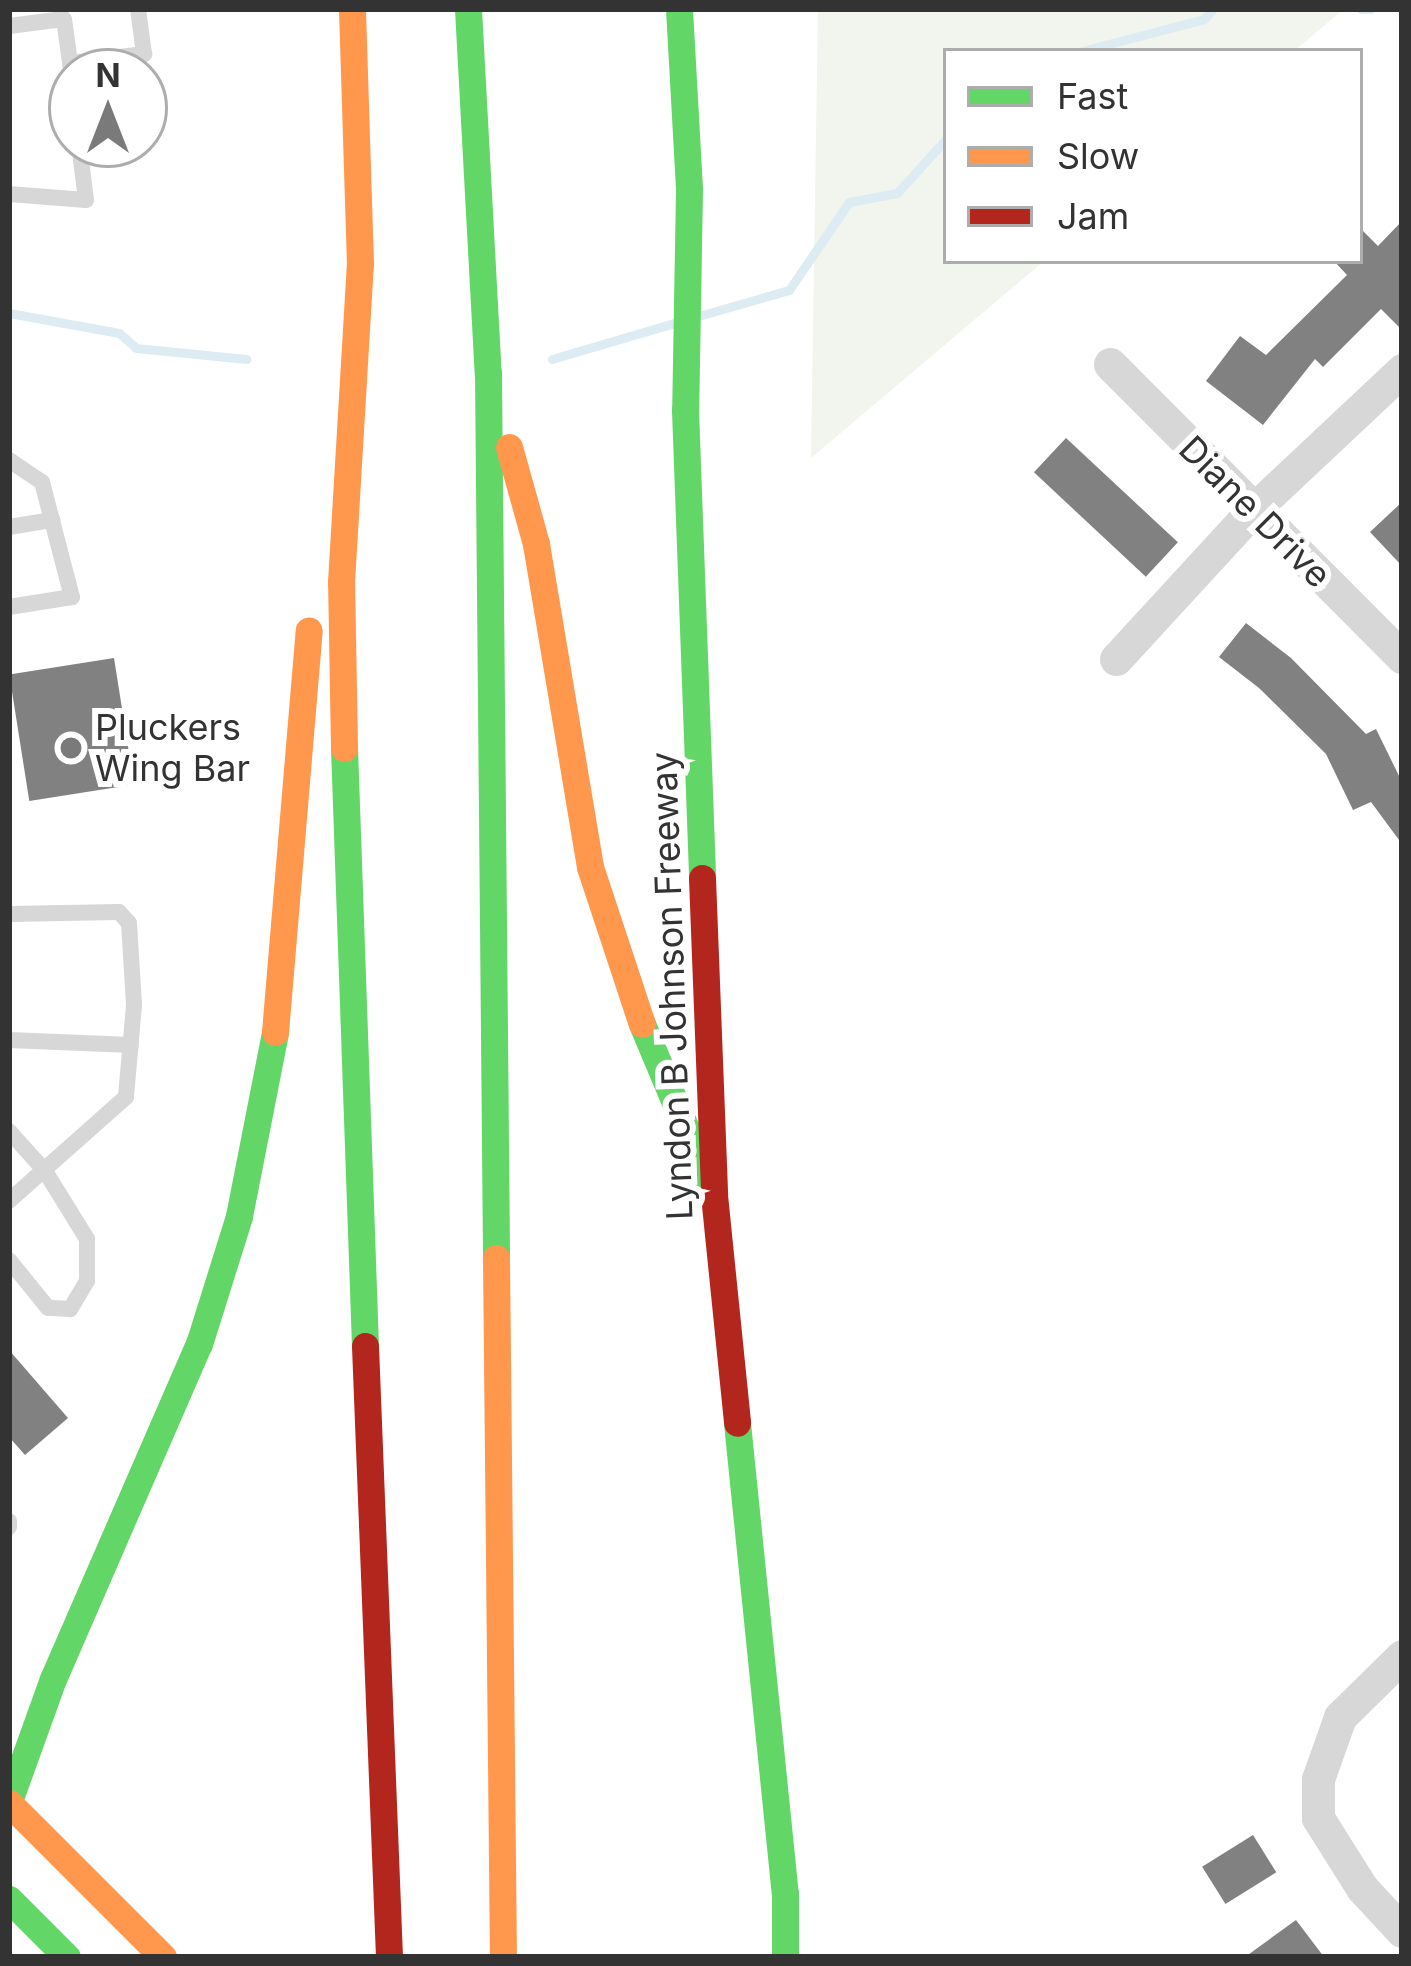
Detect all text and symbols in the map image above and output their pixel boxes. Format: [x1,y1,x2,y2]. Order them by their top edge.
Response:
north arrow [48,48,168,168]
legend [943,48,1363,264]
text: N [95,55,121,95]
text: Fast [1057,74,1128,118]
text: Slow [1057,134,1139,178]
text: Jam [1057,194,1129,238]
street label: Diane Drive [1170,427,1340,597]
place label: Pluckers Wing Bar [95,705,250,790]
marker: Pluckers Wing Bar [58,735,84,761]
street label: Lyndon B Johnson Freeway [642,751,702,1221]

